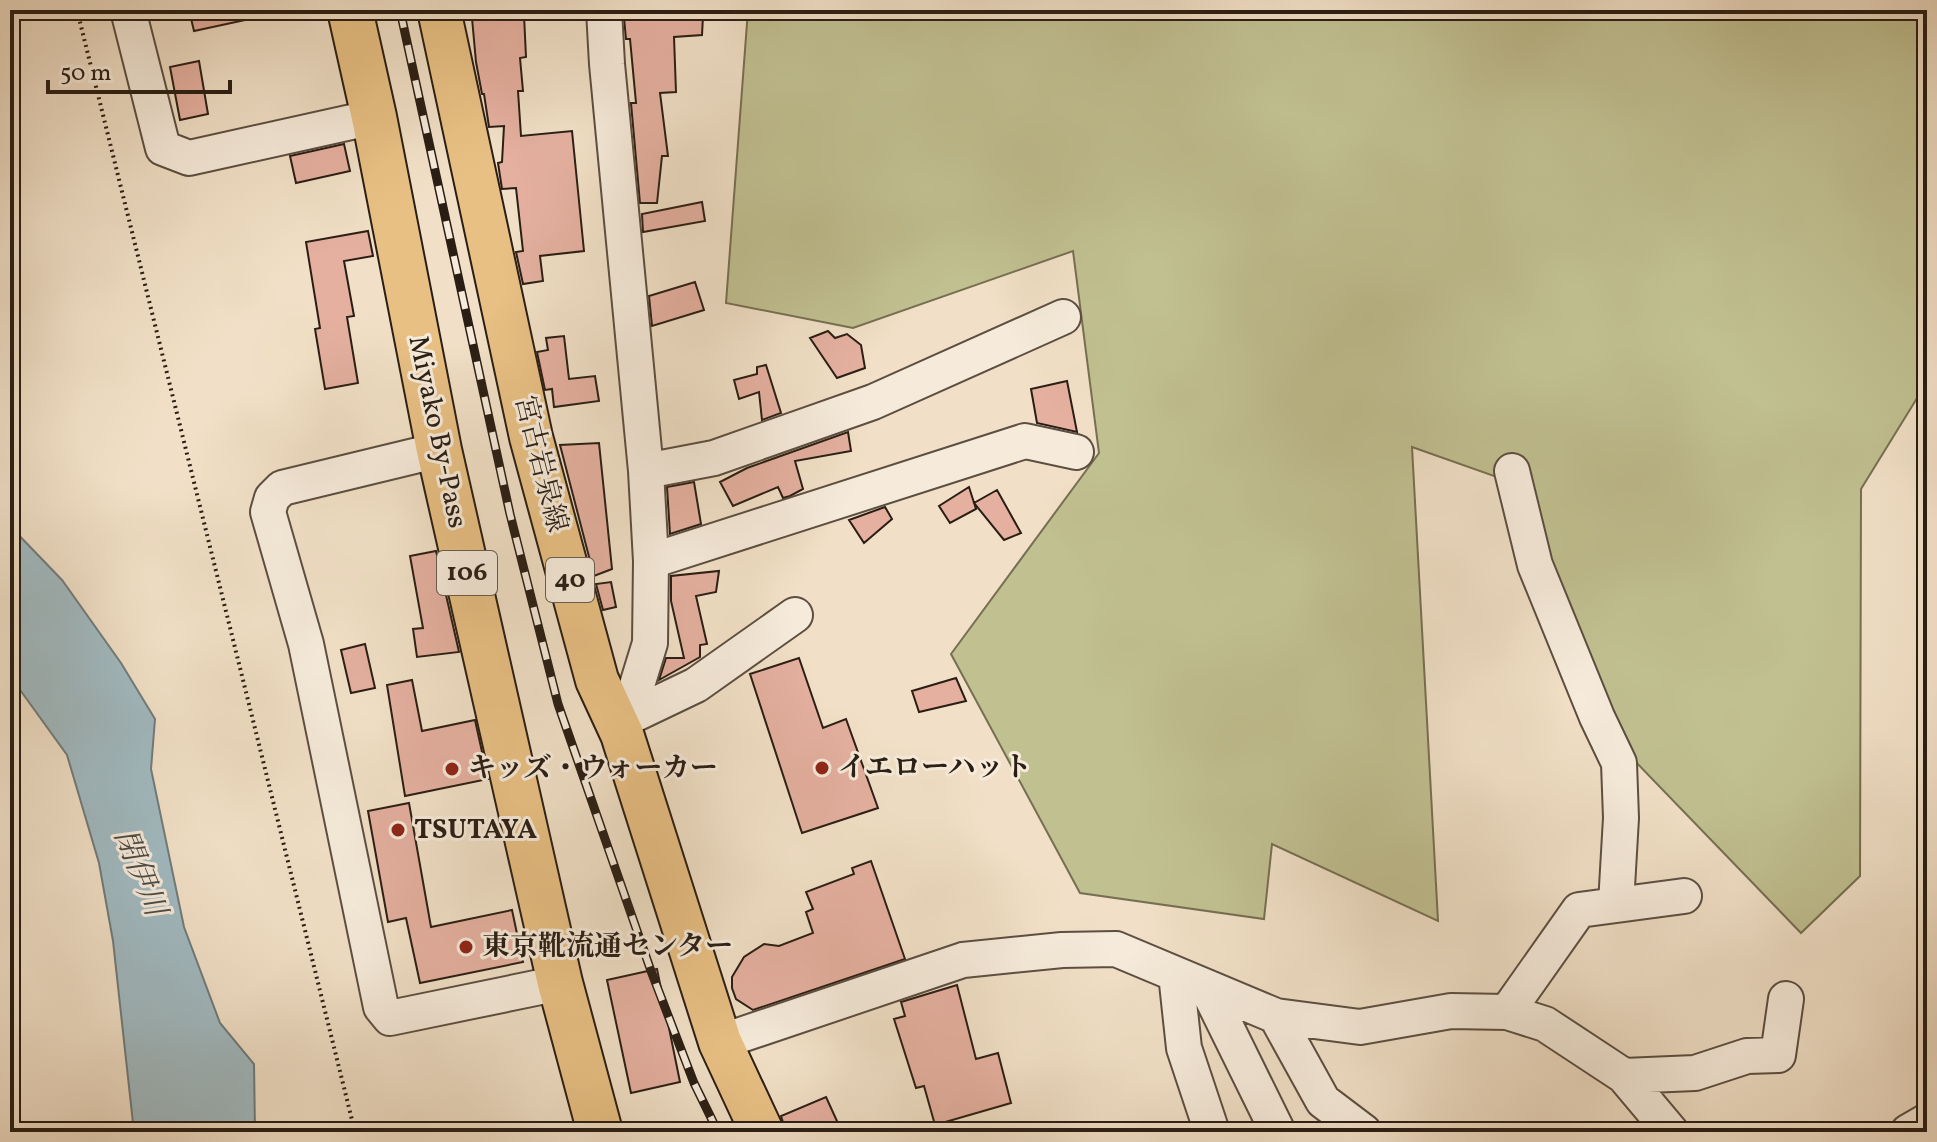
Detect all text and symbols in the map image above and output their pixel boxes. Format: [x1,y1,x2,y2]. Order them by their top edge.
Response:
scale bar [48,44,230,94]
text: 50 m [60,57,112,91]
street label: Miyako By-Pass [398,332,476,532]
street label: 宮古岩泉線 [504,391,576,537]
road number: 106 [437,551,497,595]
road number: 40 [546,558,594,602]
place label: イエローハット [838,749,1031,788]
place label: キッズ・ウォーカー [468,750,718,789]
marker: イエローハット [813,759,831,777]
marker: キッズ・ウォーカー [443,760,461,778]
place label: TSUTAYA [414,811,537,850]
marker: TSUTAYA [389,821,407,839]
water label: 閉伊川 [103,823,176,925]
place label: 東京靴流通センター [482,928,733,967]
marker: 東京靴流通センター [457,938,475,956]

